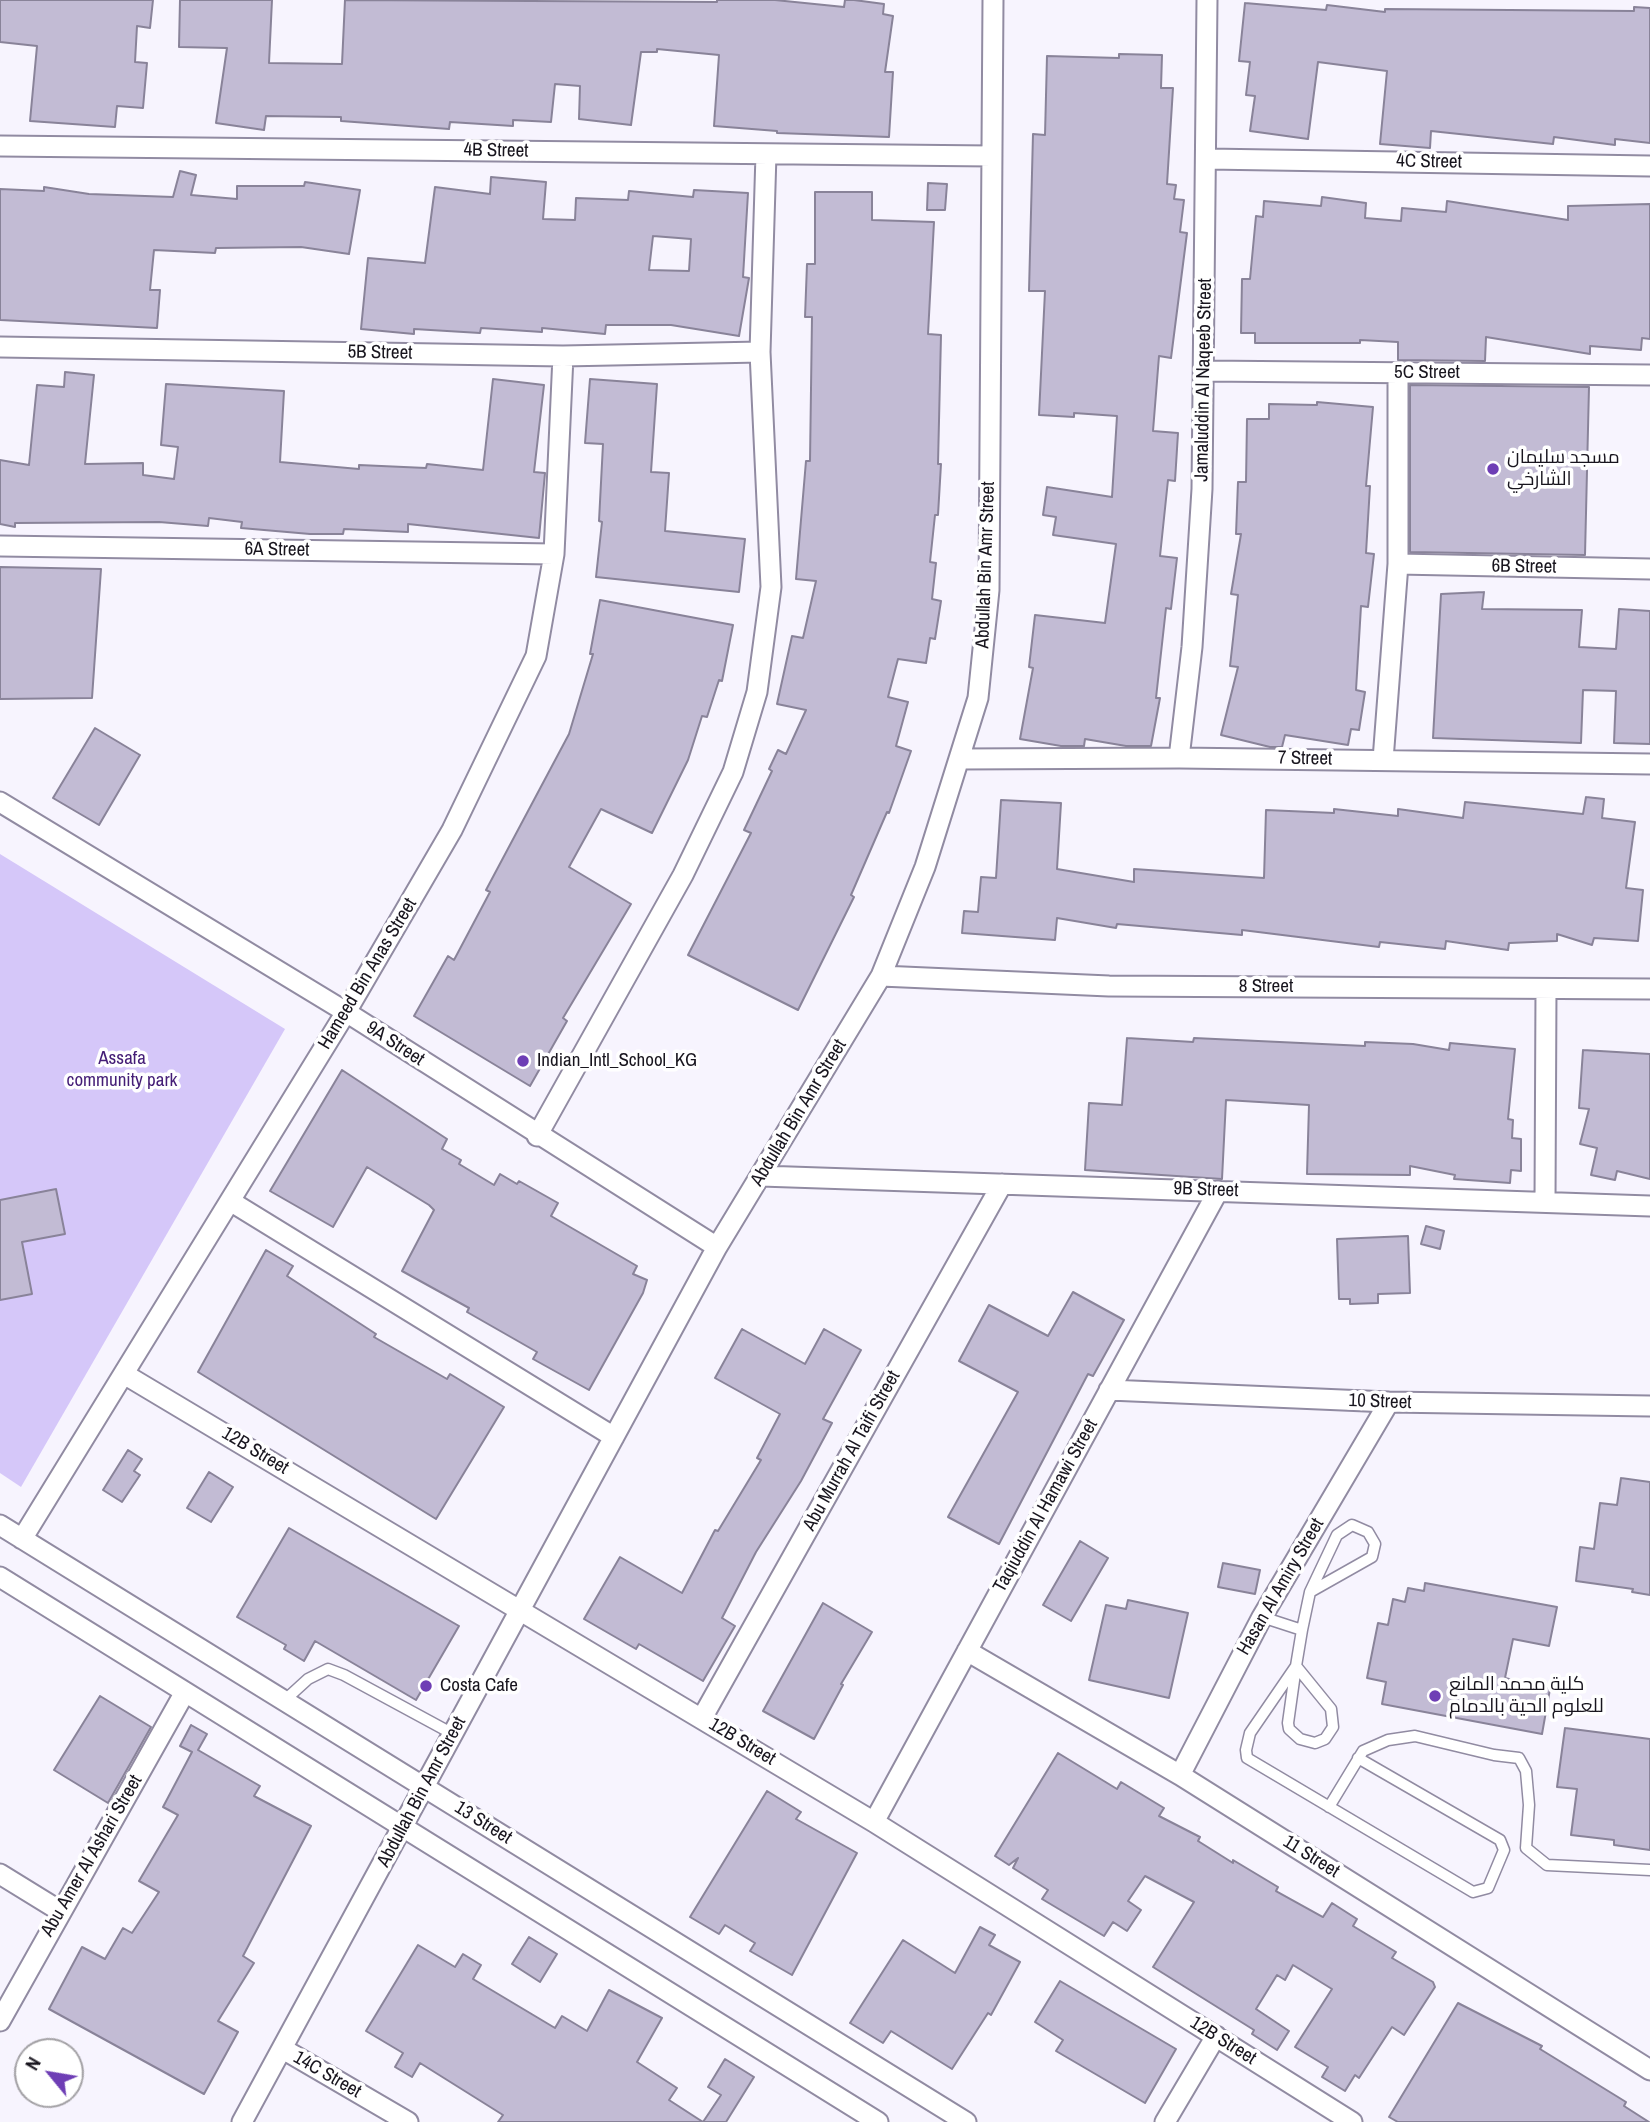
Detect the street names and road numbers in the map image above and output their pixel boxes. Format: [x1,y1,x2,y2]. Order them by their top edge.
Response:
street label: 4B Street [463,139,529,163]
street label: 4C Street [1396,150,1462,174]
street label: Jamaluddin Al Naqeeb Street [1191,278,1217,482]
street label: 5B Street [347,341,413,365]
street label: 5C Street [1394,362,1460,384]
street label: Abdullah Bin Amr Street [972,481,1000,649]
street label: 6A Street [244,538,310,562]
street label: 6B Street [1491,555,1557,579]
street label: 7 Street [1278,747,1332,771]
street label: Hameed Bin Anas Street [314,894,422,1054]
street label: 8 Street [1239,976,1293,998]
street label: 9A Street [362,1017,428,1071]
street label: Abdullah Bin Amr Street [746,1035,852,1191]
street label: 9B Street [1173,1177,1239,1203]
street label: Abu Murrah Al Taifi Street [799,1367,905,1535]
street label: 10 Street [1348,1390,1412,1414]
street label: Taqiuddin Al Hamawi Street [989,1416,1103,1596]
street label: 12B Street [218,1422,292,1480]
street label: Hasan Al Amiry Street [1233,1515,1329,1659]
street label: Abdullah Bin Amr Street [373,1713,471,1871]
street label: 12B Street [705,1713,779,1771]
street label: Abu Amer Al Ashari Street [36,1771,148,1941]
street label: 13 Street [450,1797,516,1849]
street label: 11 Street [1279,1831,1343,1883]
street label: 12B Street [1186,2012,1260,2070]
street label: 14C Street [289,2047,365,2103]

